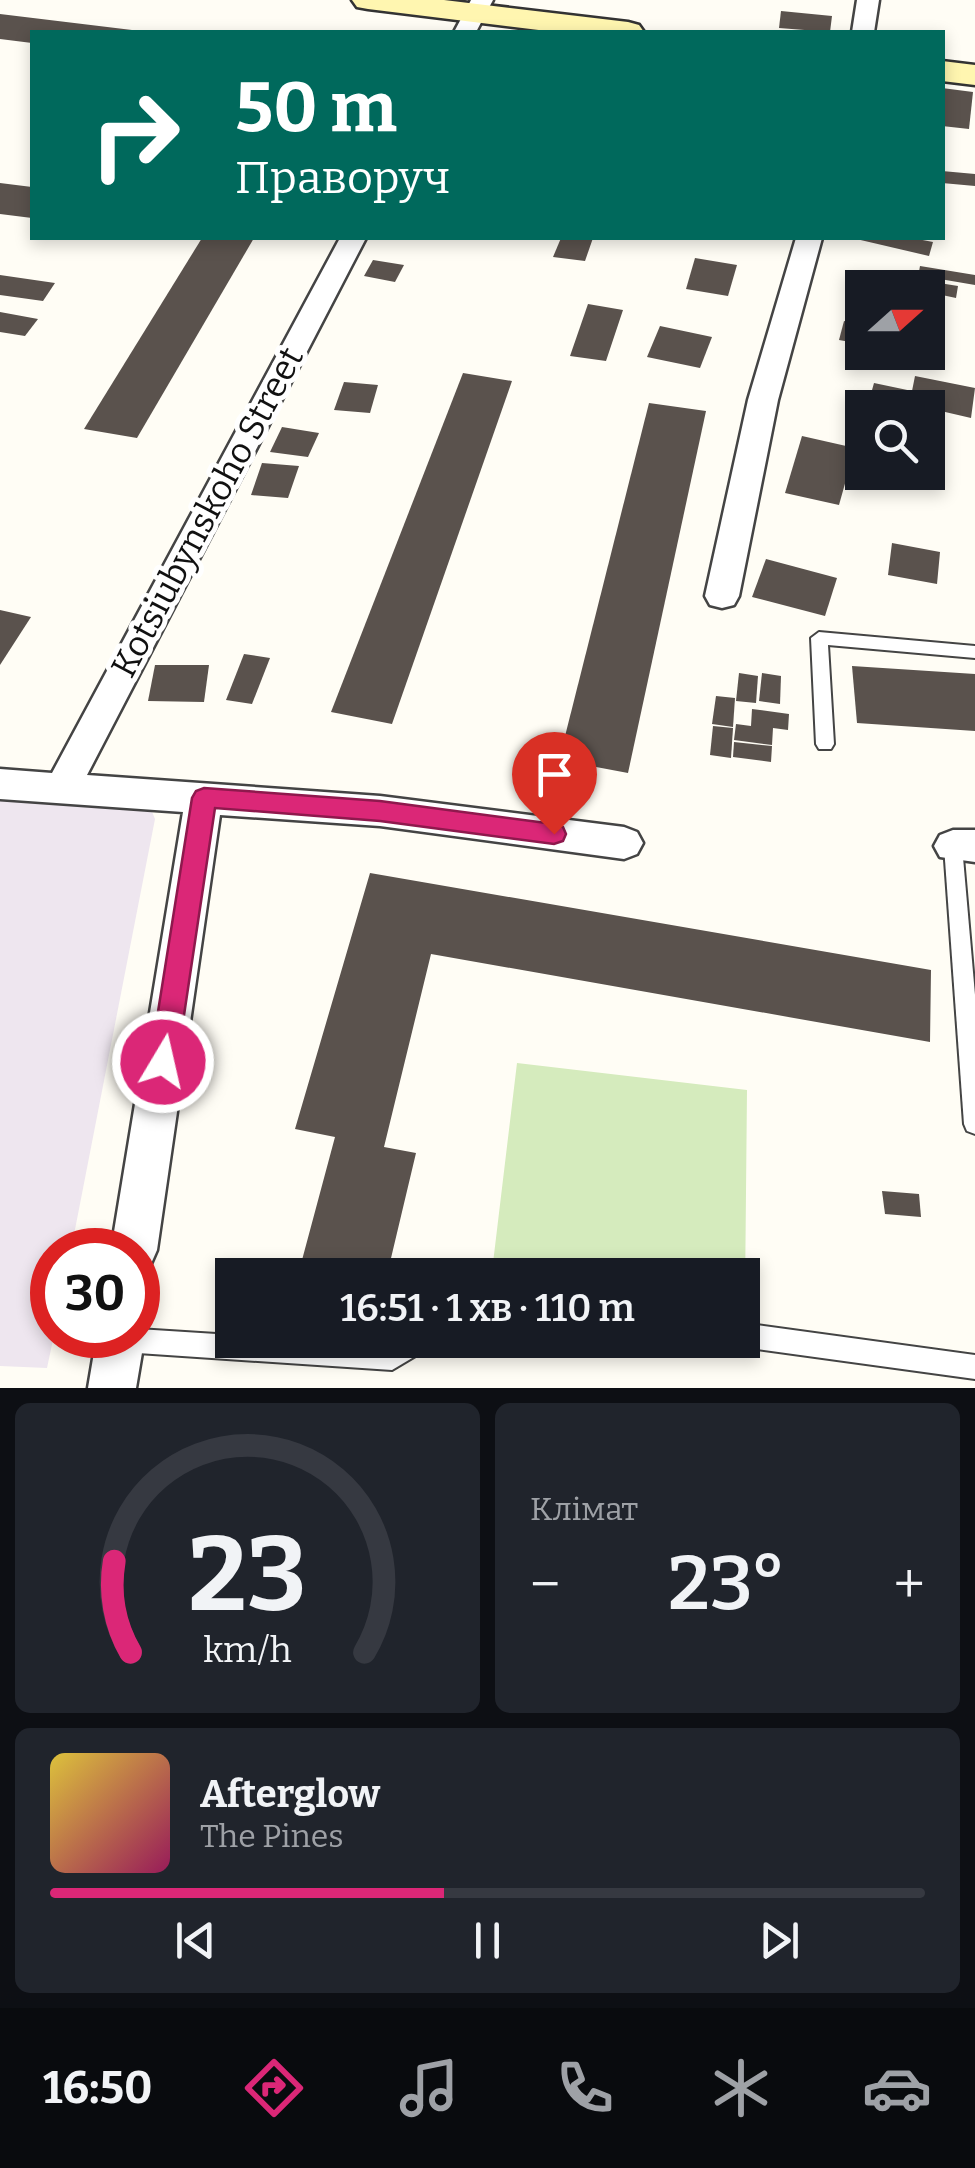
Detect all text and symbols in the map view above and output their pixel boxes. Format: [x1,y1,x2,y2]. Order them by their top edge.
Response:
text: 50 m [235,66,397,150]
icon: right [70,70,200,200]
text: Праворуч [235,151,450,205]
north arrow [845,270,945,370]
map controls [845,270,945,490]
street label: Kotsiubynskoho Street [102,339,312,684]
button: search [845,390,945,490]
pin [512,732,597,835]
icon: arrive [527,747,582,802]
position arrow [111,1010,215,1114]
speed limit sign: 30 [30,1228,160,1358]
text: 16:51 · 1 хв · 110 m [340,1285,635,1331]
text: Клімат [530,1490,638,1528]
text: 23 [188,1513,307,1638]
text: 23° [668,1539,786,1629]
text: − [530,1552,560,1618]
text: + [894,1552,925,1618]
text: km/h [203,1629,292,1671]
text: Afterglow [200,1771,380,1817]
text: The Pines [200,1817,344,1855]
icon: previous [168,1913,223,1968]
icon: pause [460,1913,515,1968]
icon: next [752,1913,807,1968]
icon: directions [239,2053,309,2123]
icon: music [394,2053,464,2123]
icon: phone [550,2053,620,2123]
icon: climate [706,2053,776,2123]
icon: car [862,2053,932,2123]
text: 16:50 [43,2061,153,2115]

